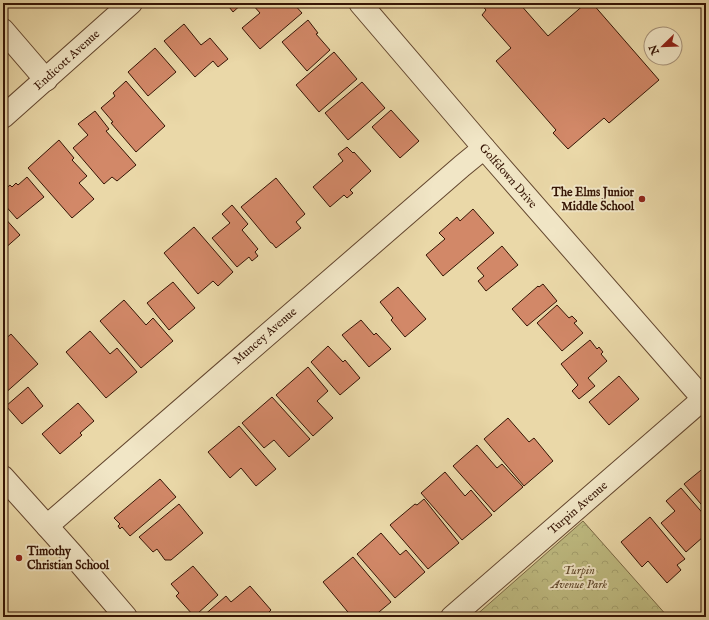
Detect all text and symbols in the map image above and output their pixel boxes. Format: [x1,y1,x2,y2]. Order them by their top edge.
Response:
street label: Endicott Avenue [31,26,103,93]
north arrow [643,26,683,66]
text: N [646,42,663,58]
street label: Golfdown Drive [476,140,541,212]
place label: The Elms Junior Middle School [551,185,635,214]
marker: The Elms Junior Middle School [637,194,647,204]
street label: Muncey Avenue [230,304,300,368]
street label: Turpin Avenue [545,478,612,539]
place label: Timothy Christian School [26,544,110,573]
marker: Timothy Christian School [14,553,24,563]
park label: Turpin Avenue Park [549,563,607,592]

